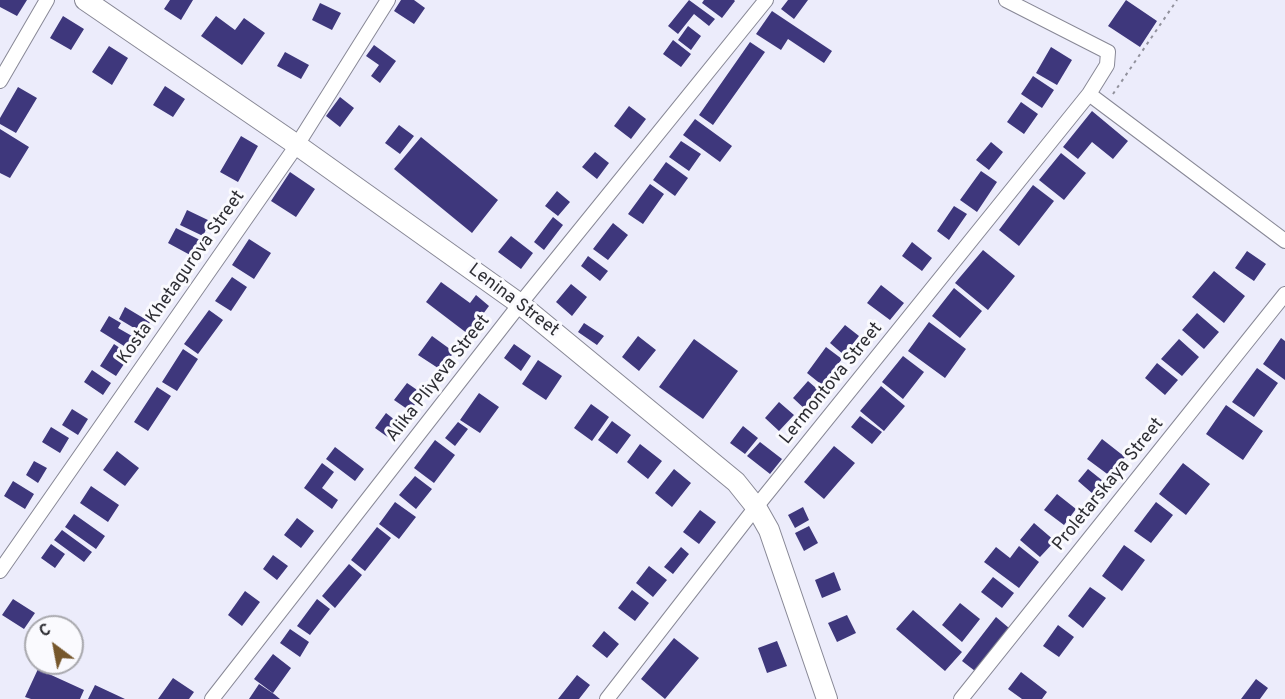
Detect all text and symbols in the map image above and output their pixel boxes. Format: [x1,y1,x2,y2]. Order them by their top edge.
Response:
street label: Kosta Khetagurova Street [114,187,250,369]
street label: Lenina Street [463,260,563,342]
street label: Alika Pliyeva Street [383,311,495,447]
street label: Lermontova Street [776,319,888,449]
street label: Proletarskaya Street [1049,414,1169,556]
north arrow [24,615,84,675]
text: С [36,620,55,643]

